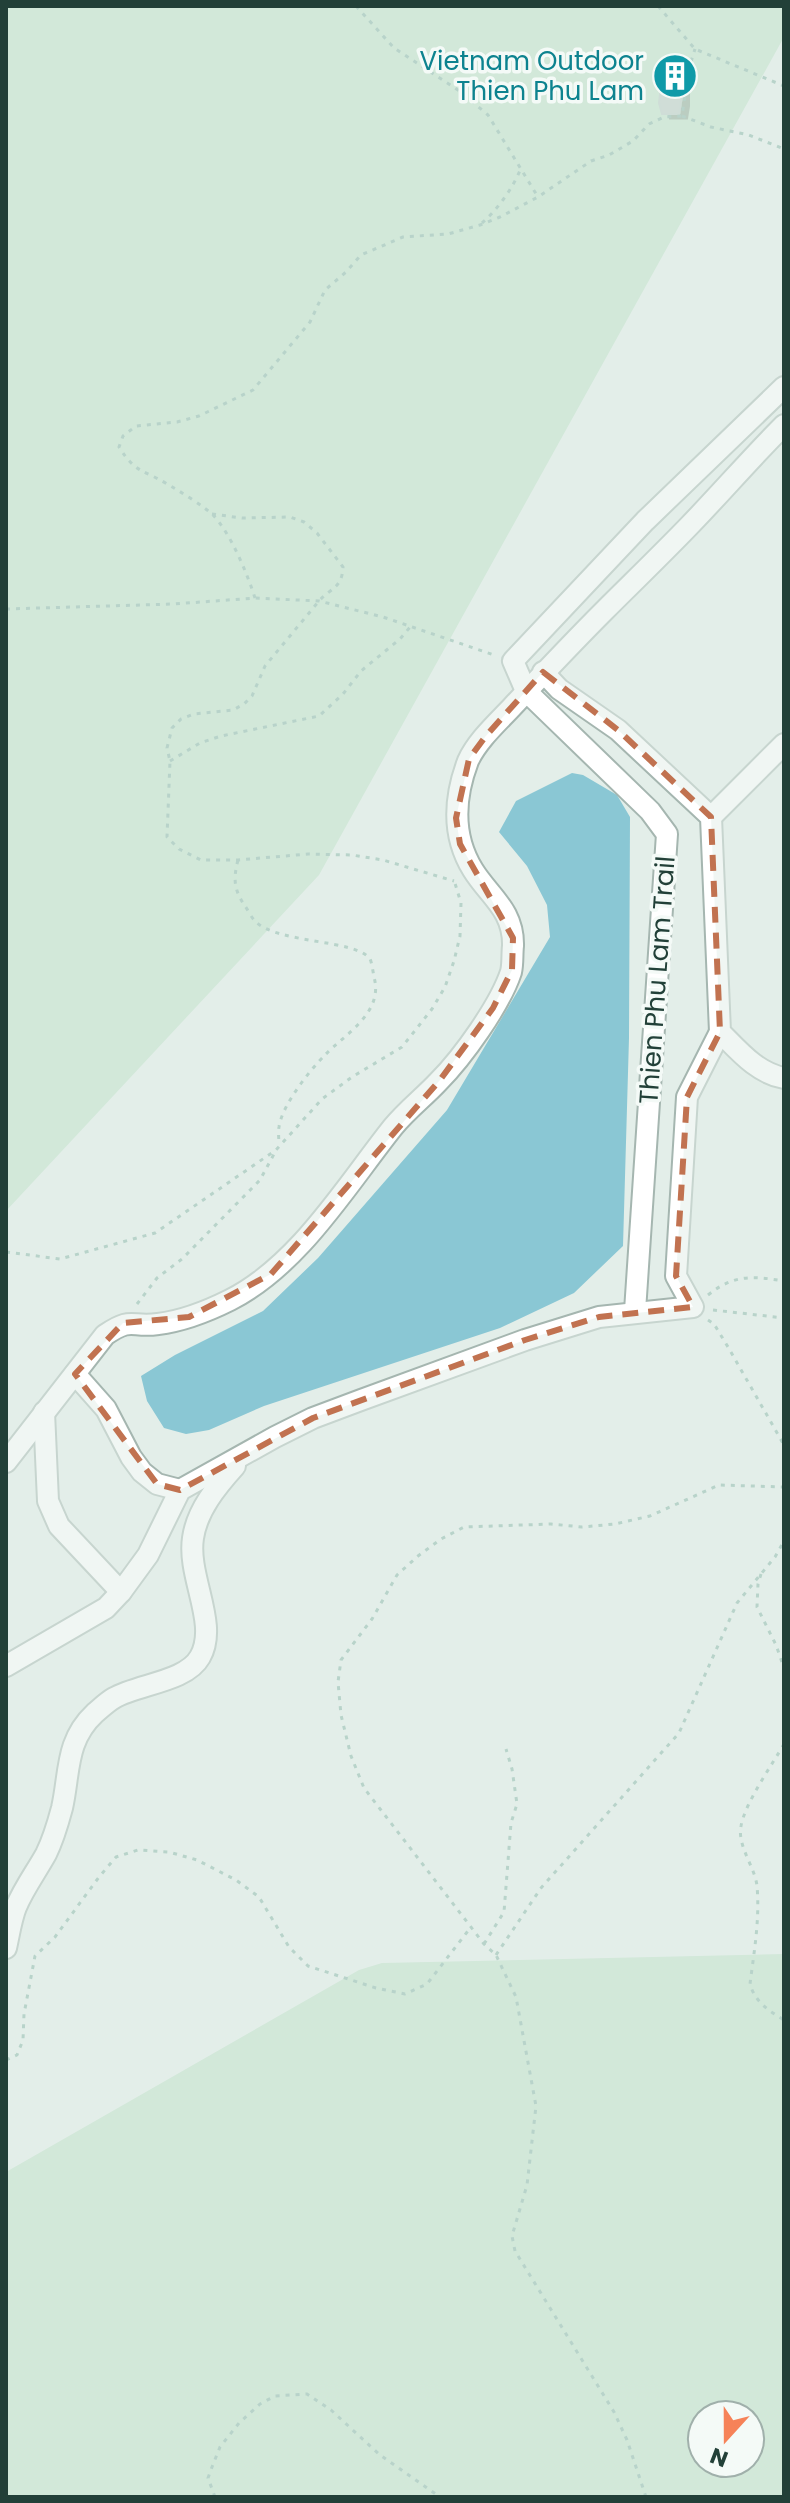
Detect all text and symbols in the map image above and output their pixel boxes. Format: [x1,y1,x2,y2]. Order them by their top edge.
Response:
place label: Vietnam Outdoor Thien Phu Lam [419,43,644,109]
building icon: Vietnam Outdoor Thien Phu Lam [651,52,699,100]
street label: Thien Phu Lam Trail [630,855,684,1105]
north arrow [686,2399,766,2479]
text: N [706,2440,732,2475]

